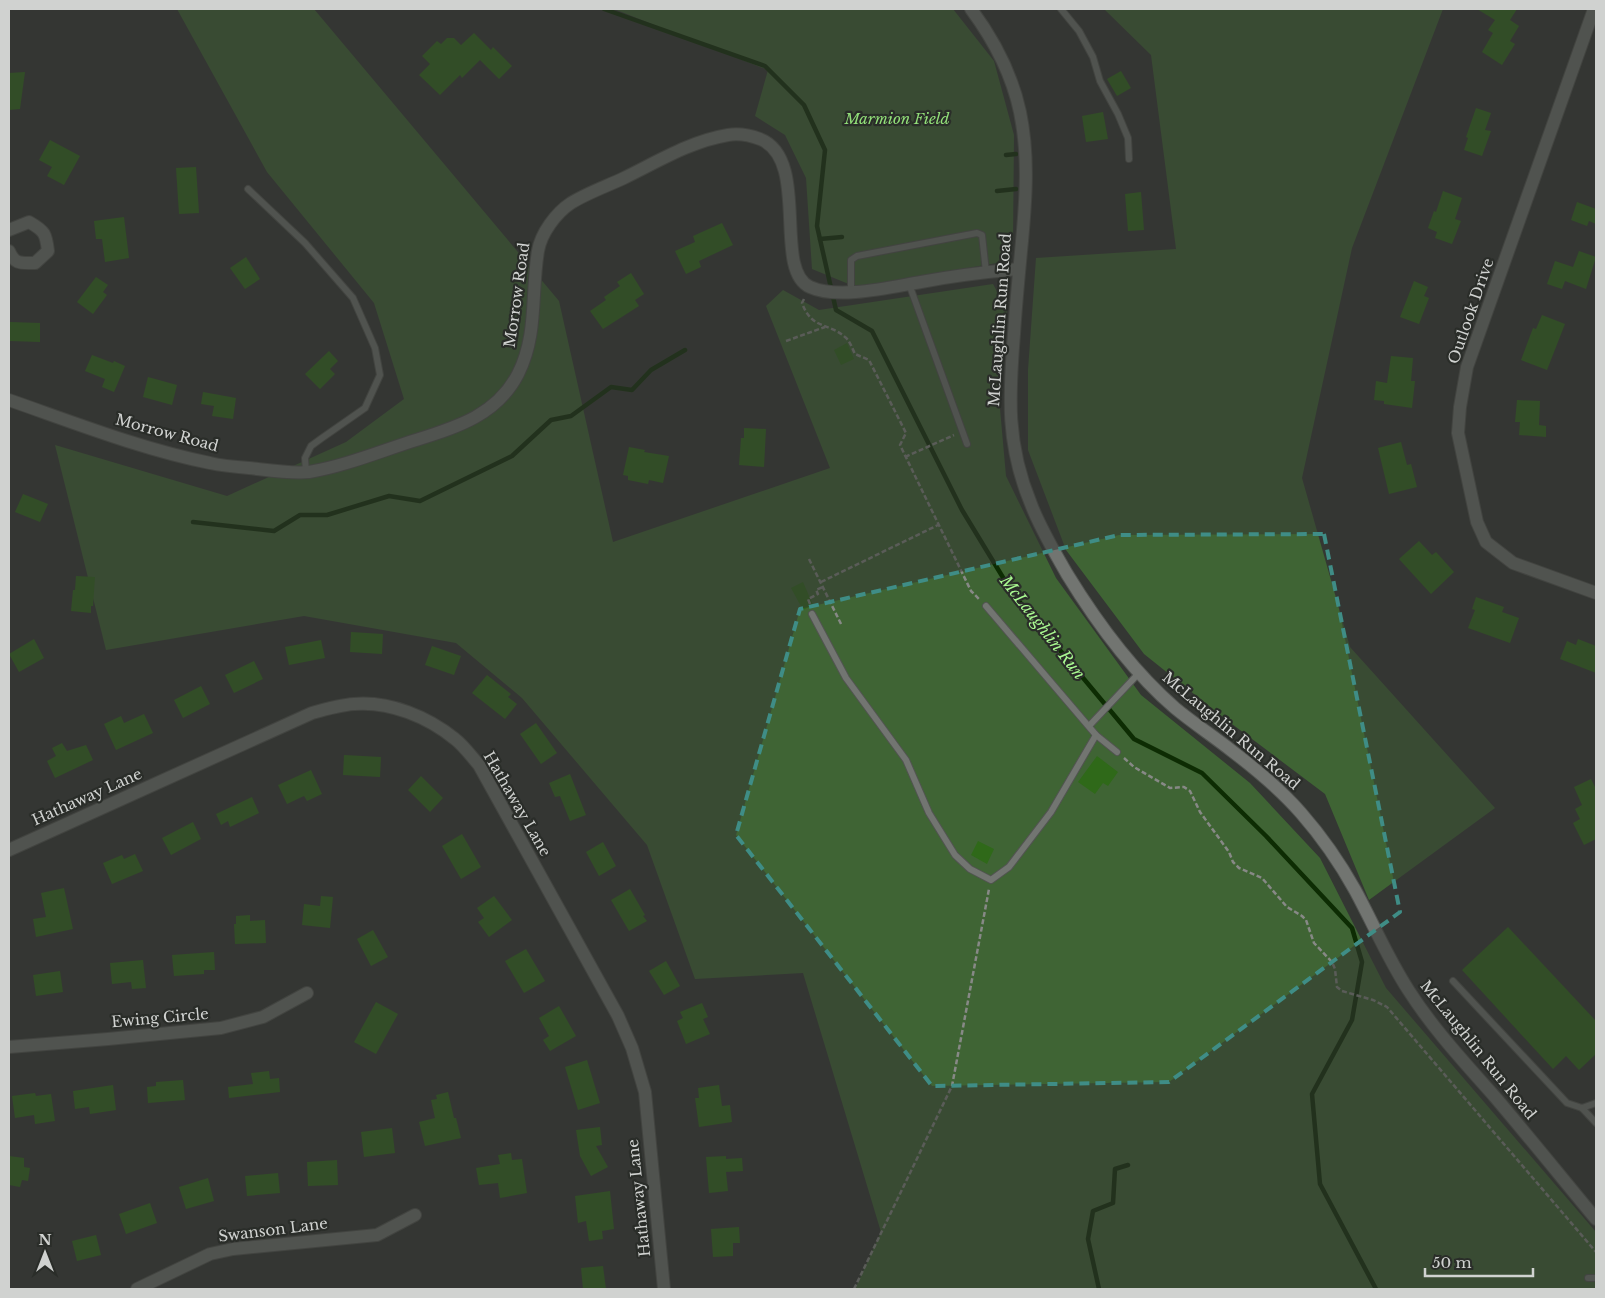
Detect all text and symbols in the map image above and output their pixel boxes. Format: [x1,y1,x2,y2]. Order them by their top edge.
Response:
park label: Marmion Field [844,109,949,128]
street label: McLaughlin Run Road [984,233,1015,407]
street label: Morrow Road [500,241,533,349]
street label: Outlook Drive [1444,255,1498,366]
street label: Morrow Road [113,410,221,455]
water label: McLaughlin Run [996,570,1090,683]
street label: McLaughlin Run Road [1159,668,1304,794]
street label: Hathaway Lane [480,748,555,860]
street label: Hathaway Lane [29,764,145,829]
street label: McLaughlin Run Road [1416,976,1540,1123]
street label: Ewing Circle [110,1004,209,1031]
street label: Hathaway Lane [623,1138,654,1258]
street label: Swanson Lane [217,1213,329,1246]
north arrow [20,1228,70,1278]
text: N [38,1231,52,1249]
scale bar [1425,1246,1532,1278]
text: 50 m [1432,1253,1472,1272]

